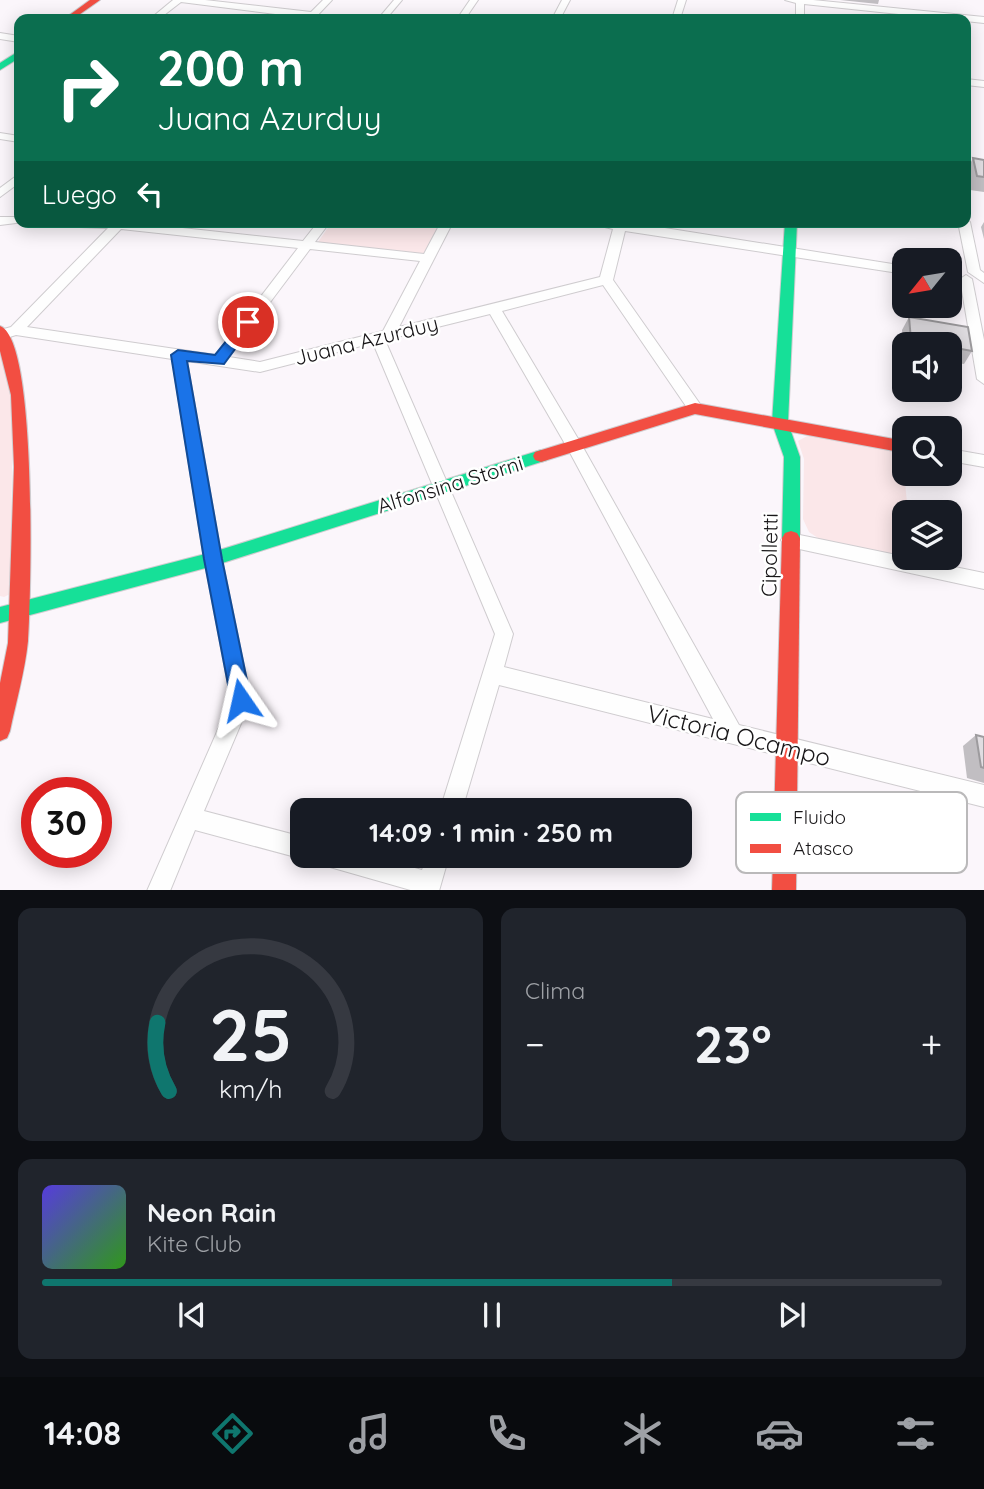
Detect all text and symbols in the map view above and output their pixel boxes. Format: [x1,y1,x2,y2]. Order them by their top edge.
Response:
text: 200 m [157,37,304,98]
icon: right [42,42,133,133]
text: Juana Azurduy [157,98,382,138]
icon: left [131,175,169,213]
text: Luego [42,178,117,211]
north arrow [892,248,962,318]
map controls [892,248,962,570]
pin [218,292,278,352]
icon: arrive [229,303,267,341]
street label: Juana Azurduy [291,310,441,370]
button: sound [892,332,962,402]
button: search [892,416,962,486]
street label: Alfonsina Storni [374,449,526,519]
button: layers [892,500,962,570]
street label: Cipolletti [755,513,783,597]
position arrow [204,663,278,737]
street label: Victoria Ocampo [644,698,834,772]
speed limit sign: 30 [21,777,112,868]
legend [736,792,967,873]
text: Fluido [793,805,846,829]
text: 14:09 · 1 min · 250 m [369,816,613,849]
text: Atasco [793,836,853,860]
text: Clima [525,976,585,1005]
text: 25 [209,988,292,1079]
text: 23° [694,1011,772,1076]
text: − [525,1020,545,1068]
text: + [921,1020,942,1068]
text: km/h [219,1072,282,1103]
text: Neon Rain [147,1196,276,1229]
text: Kite Club [147,1229,242,1258]
icon: previous [173,1296,211,1334]
icon: pause [473,1296,511,1334]
icon: next [773,1296,811,1334]
icon: directions [208,1409,257,1458]
icon: music [345,1409,394,1458]
icon: phone [482,1409,531,1458]
icon: climate [618,1409,667,1458]
icon: car [755,1409,804,1458]
icon: filters [891,1409,940,1458]
text: 14:08 [44,1413,121,1453]

